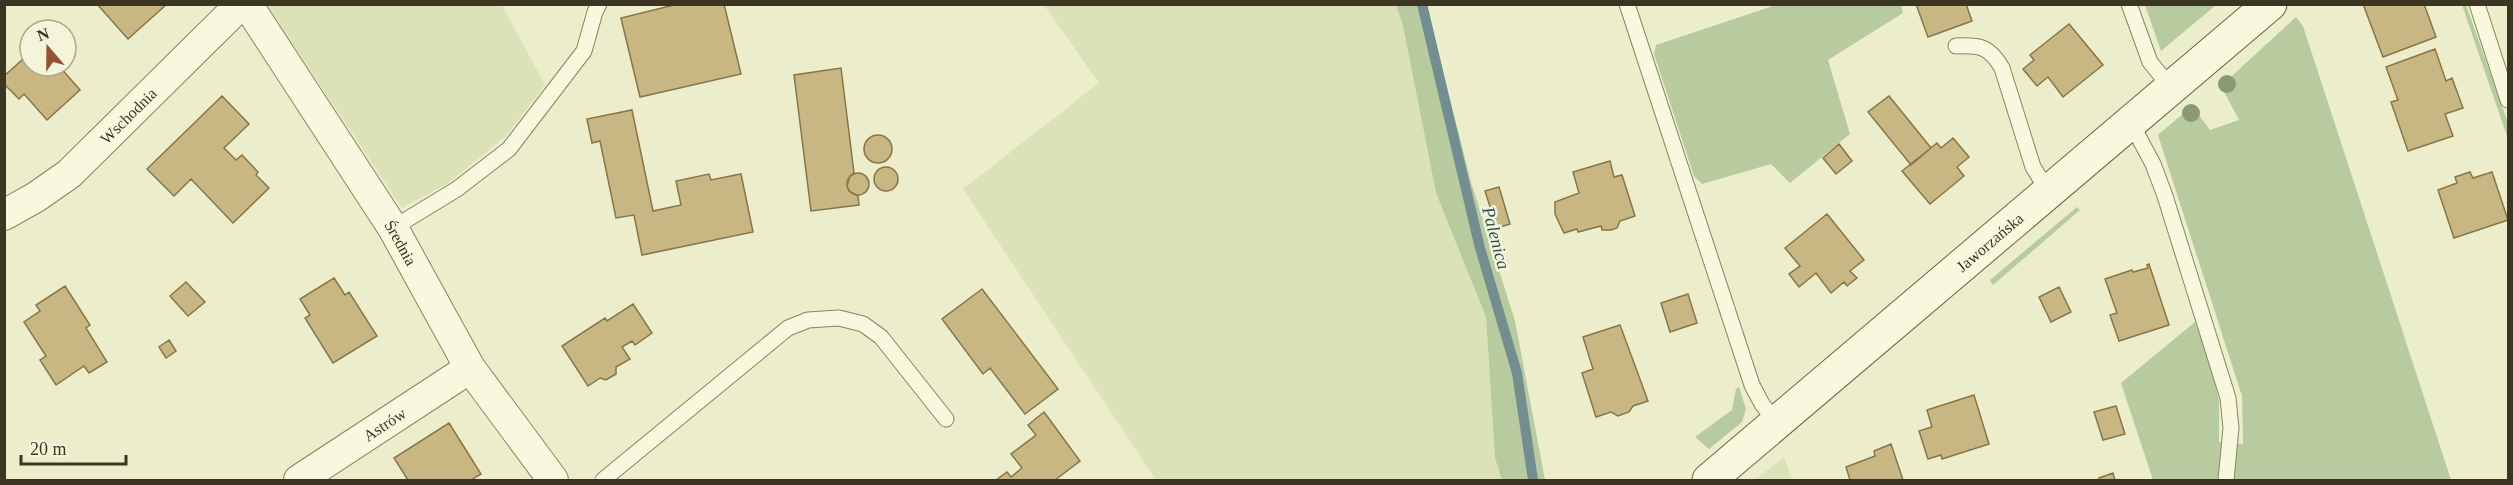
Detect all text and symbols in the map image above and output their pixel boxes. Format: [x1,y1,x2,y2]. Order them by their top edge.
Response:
north arrow [18,18,78,78]
text: N [35,24,52,44]
street label: Wschodnia [97,85,160,147]
water label: Palenica [1478,204,1514,271]
street label: Jaworzańska [1953,209,2027,275]
street label: Średnia [381,217,420,268]
street label: Astrów [360,404,409,445]
scale bar [21,428,126,466]
text: 20 m [30,439,67,459]

